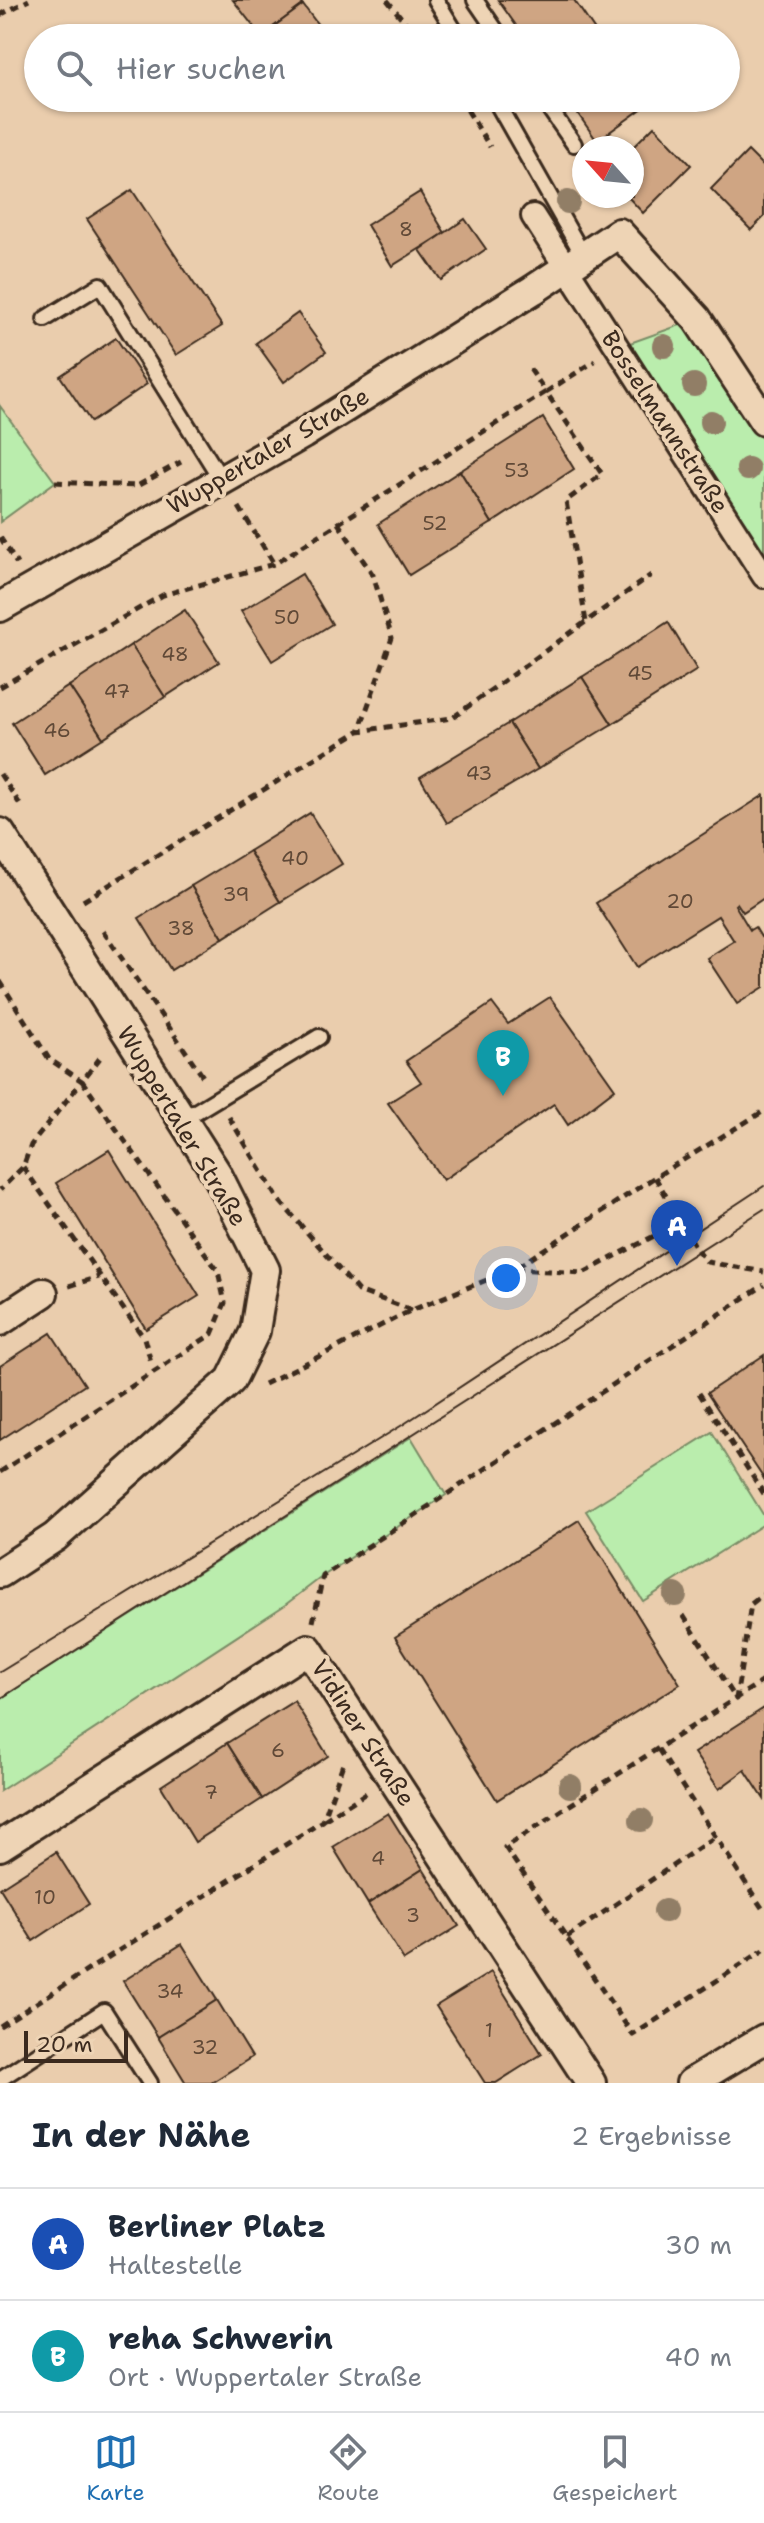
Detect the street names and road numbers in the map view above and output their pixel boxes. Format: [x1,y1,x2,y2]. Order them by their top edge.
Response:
street label: Bosselmannstraße [594,324,736,520]
street label: Wuppertaler Straße [161,380,375,522]
street label: Wuppertaler Straße [109,1020,255,1232]
street label: Vidiner Straße [304,1653,422,1813]

